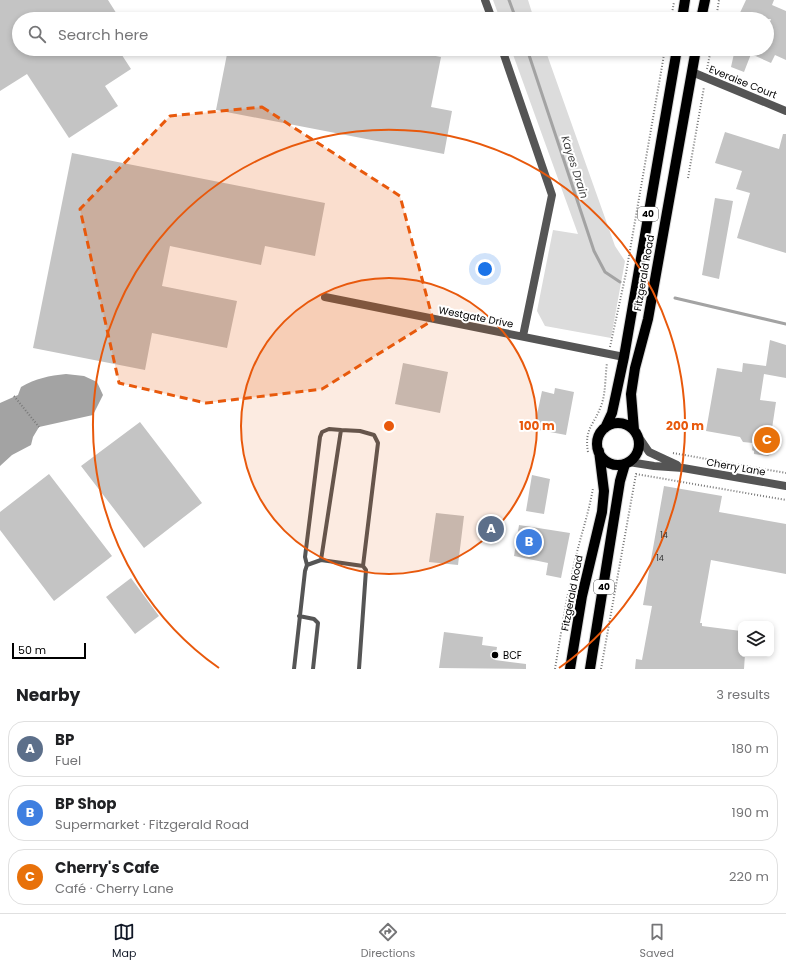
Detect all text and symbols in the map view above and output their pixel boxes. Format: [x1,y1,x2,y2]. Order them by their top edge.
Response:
search box [12,12,774,56]
icon: search [26,23,48,45]
text: Search here [58,24,148,45]
street label: Everaise Court [707,62,779,103]
water label: Kayes Drain [557,134,593,200]
road number: 40 [638,207,658,221]
street label: Fitzgerald Road [630,234,658,312]
your location [475,259,495,279]
street label: Westgate Drive [437,302,515,332]
text: 100 m [519,417,555,434]
text: 200 m [666,417,704,434]
centre of rings [382,419,396,433]
pin: C [754,425,780,455]
street label: Cherry Lane [705,454,767,480]
pin: A [478,514,504,544]
pin: B [516,527,542,557]
house number: 14 [660,530,668,541]
house number: 14 [656,553,664,564]
street label: Fitzgerald Road [557,554,587,632]
road number: 40 [594,580,614,594]
map controls [738,621,774,657]
button: layers [738,621,774,657]
scale bar [12,641,86,660]
text: 50 m [18,642,46,658]
place label: BCF [503,648,522,663]
marker: BCF [490,650,500,660]
text: Nearby [16,683,80,707]
text: 3 results [716,685,770,704]
text: BP [55,729,74,750]
text: A [25,739,35,758]
text: 180 m [732,739,769,758]
text: Fuel [55,751,81,770]
text: BP Shop [55,793,117,814]
text: B [26,803,34,822]
text: 190 m [732,803,769,822]
text: Supermarket · Fitzgerald Road [55,815,249,834]
text: Cherry's Cafe [55,857,159,878]
text: C [25,867,35,886]
text: 220 m [729,867,769,886]
text: Café · Cherry Lane [55,879,174,898]
tab: Map [112,921,136,962]
tab: Directions [361,921,415,962]
tab: Saved [640,921,674,962]

